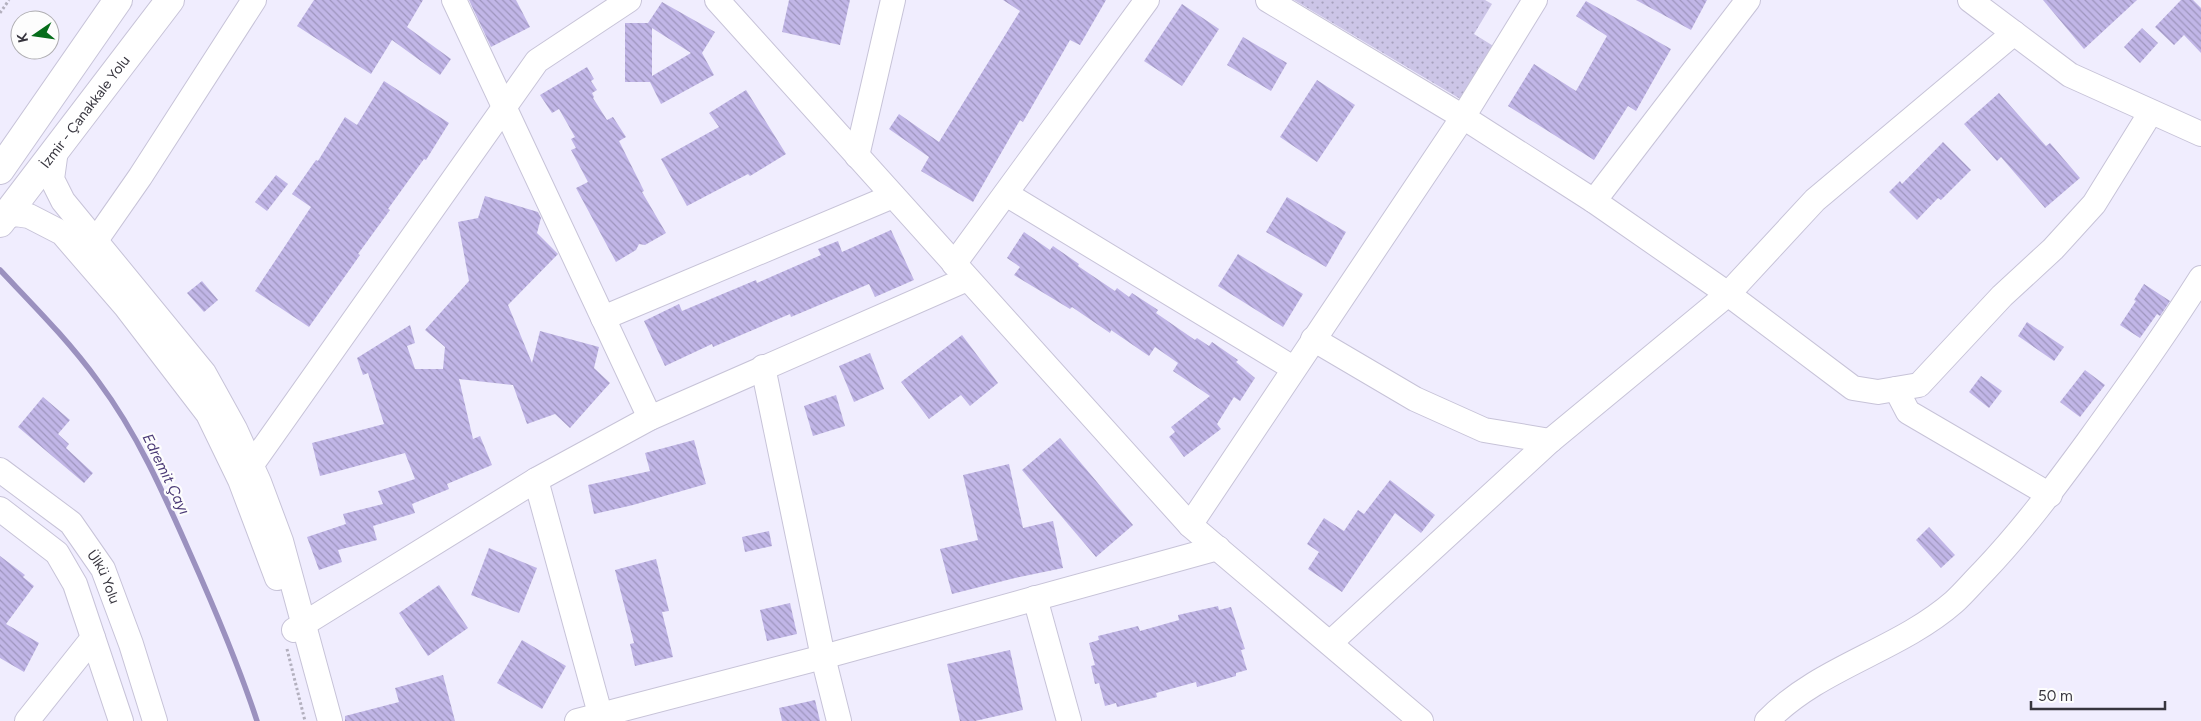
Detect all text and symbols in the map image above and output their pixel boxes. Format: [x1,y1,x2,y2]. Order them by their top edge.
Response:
north arrow [10,10,60,60]
text: K [13,31,32,44]
street label: İzmir - Çanakkale Yolu [37,52,134,172]
water label: Edremit Çayı [139,431,193,517]
street label: Ülkü Yolu [83,547,123,606]
scale bar [2031,678,2165,710]
text: 50 m [2038,687,2073,705]

